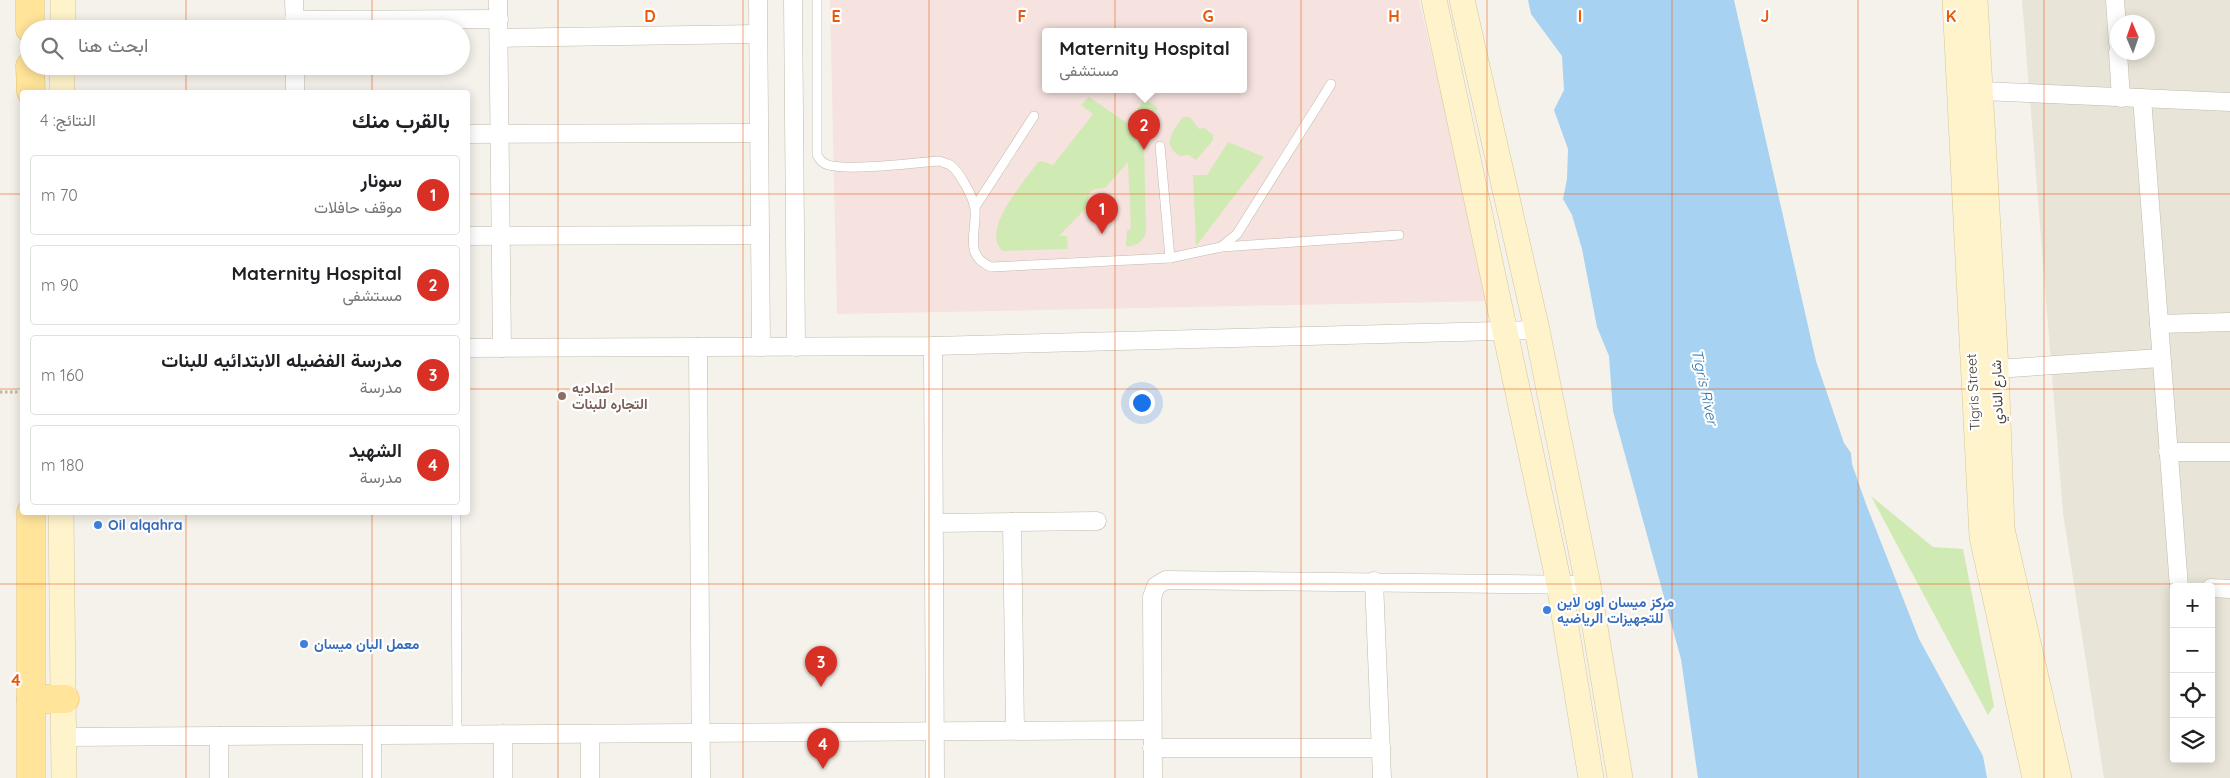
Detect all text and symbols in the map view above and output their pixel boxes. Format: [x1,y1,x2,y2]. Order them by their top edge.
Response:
text: D [644,6,656,26]
text: E [831,6,841,26]
text: F [1018,6,1027,26]
text: G [1202,6,1214,26]
text: H [1388,6,1400,26]
text: I [1578,6,1582,26]
text: J [1761,6,1769,26]
text: K [1946,6,1956,26]
north arrow [2110,15,2155,60]
search box [20,20,470,75]
popup [1042,28,1247,93]
text: ابحث هنا [78,33,148,57]
icon: search [38,34,66,62]
text: Maternity Hospital [1059,36,1230,60]
text: مستشفى [1059,60,1119,80]
text: بالقرب منك [352,107,450,133]
pin: 2 [1128,109,1160,150]
text: النتائج: 4 [40,110,96,130]
text: سونار [361,168,402,192]
text: 70 m [41,185,78,205]
text: 1 [430,185,436,205]
pin: 1 [1086,193,1118,234]
text: موقف حافلات [314,197,402,217]
text: Maternity Hospital [231,261,402,285]
text: 90 m [41,275,78,295]
text: 2 [428,275,438,295]
text: مستشفى [342,285,402,305]
water label: Tigris River [1688,347,1723,429]
text: مدرسة الفضيله الابتدائيه للبنات [161,348,402,372]
street label: Tigris Street [1962,353,1984,431]
street label: شارع النادي [1987,359,2010,424]
text: 160 m [41,365,84,385]
text: 3 [429,365,437,385]
text: مدرسة [360,377,402,397]
place label: اعداديه التجاره للبنات [572,379,648,413]
marker: اعداديه التجاره للبنات [556,390,568,402]
your location [1129,390,1155,416]
text: الشهيد [349,438,402,462]
text: 180 m [41,455,84,475]
text: 4 [428,455,438,475]
text: مدرسة [360,467,402,487]
place label: Oil alqahra [108,516,183,534]
marker: Oil alqahra [92,519,104,531]
map controls [2170,583,2215,763]
button: + [2170,583,2215,628]
place label: مركز ميسان اون لاين للتجهيزات الرياضيه [1557,593,1674,627]
marker: مركز ميسان اون لاين للتجهيزات الرياضيه [1541,604,1553,616]
button: − [2170,628,2215,673]
place label: معمل البان ميسان [314,635,420,653]
marker: معمل البان ميسان [298,638,310,650]
pin: 3 [805,646,837,687]
text: 4 [11,670,21,690]
button: locate [2170,673,2215,718]
button: layers [2170,718,2215,763]
pin: 4 [807,728,839,769]

